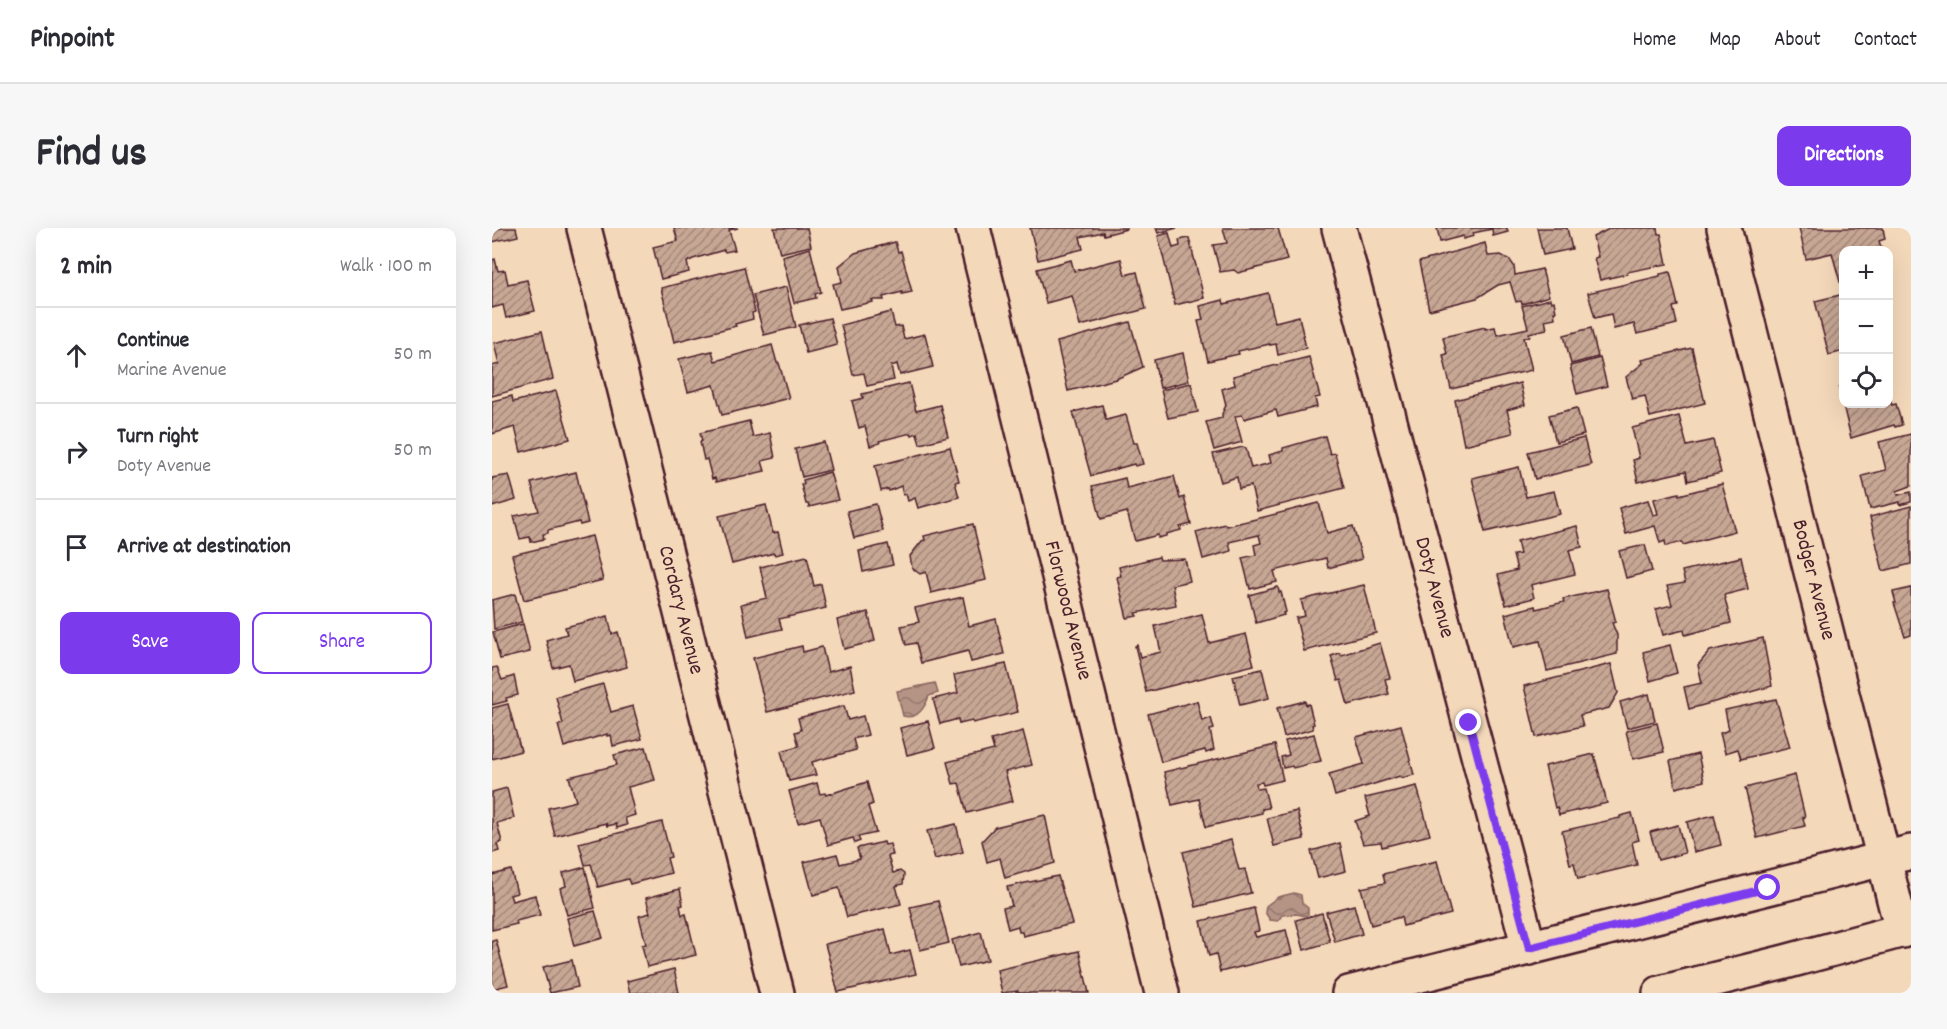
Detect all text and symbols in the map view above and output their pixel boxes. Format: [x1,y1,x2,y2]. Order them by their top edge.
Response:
text: Pinpoint [30,21,115,61]
text: Home [1632,26,1676,56]
text: Map [1709,26,1741,56]
text: About [1774,26,1821,56]
text: Contact [1854,26,1917,56]
text: Find us [36,126,147,186]
button: Directions [1777,126,1911,186]
map controls [1839,246,1893,408]
button: + [1839,246,1893,300]
text: 2 min [60,249,112,286]
text: Walk · 100 m [340,253,432,281]
button: − [1839,300,1893,354]
text: Continue [117,326,189,357]
icon: ahead [60,339,93,372]
text: 50 m [394,341,432,369]
button: locate [1839,354,1893,408]
text: Marine Avenue [117,357,227,385]
text: Turn right [117,422,199,453]
icon: right [60,435,93,468]
text: 50 m [394,437,432,465]
text: Doty Avenue [117,453,211,481]
street label: Bodger Avenue [1783,516,1843,643]
icon: arrive [60,531,93,564]
text: Arrive at destination [117,532,291,563]
street label: Doty Avenue [1406,534,1462,642]
street label: Florwood Avenue [1035,538,1100,683]
street label: Cordary Avenue [649,542,712,678]
button: Save [60,612,240,674]
button: Share [252,612,432,674]
route end [1455,709,1481,735]
route start [1754,874,1780,900]

